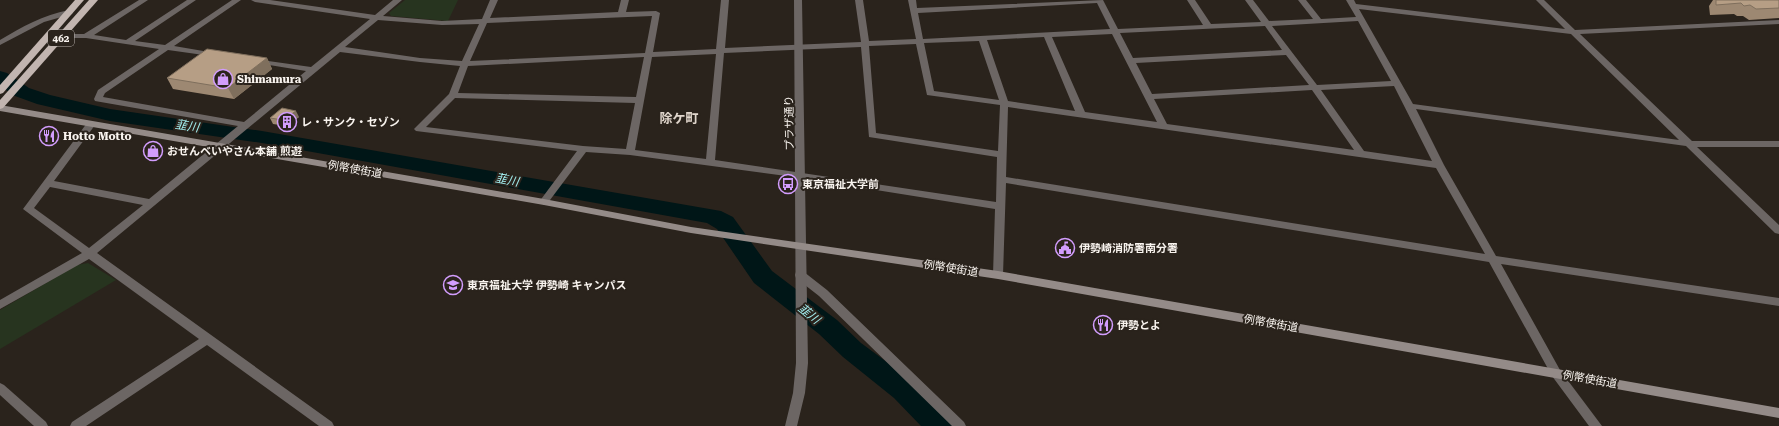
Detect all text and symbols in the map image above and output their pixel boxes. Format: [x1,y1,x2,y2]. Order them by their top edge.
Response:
road number: 462 [48,30,74,46]
shop icon: Shimamura [212,68,234,90]
place label: Shimamura [237,73,302,86]
street label: プラザ通り [783,95,796,151]
building icon: レ・サンク・セゾン [276,111,298,133]
district label: 除ケ町 [659,111,699,126]
place label: レ・サンク・セゾン [301,116,400,129]
water label: 韮川 [174,117,202,135]
restaurant icon: Hotto Motto [38,125,60,147]
place label: Hotto Motto [63,130,132,143]
shop icon: おせんベいやさん本舗 煎遊 [142,140,164,162]
place label: おせんベいやさん本舗 煎遊 [167,145,303,158]
street label: 例幣使街道 [327,158,383,181]
water label: 韮川 [494,171,522,189]
bus stop icon: 東京福祉大学前 [777,173,799,195]
place label: 東京福祉大学前 [802,178,879,191]
public building icon: 伊勢崎消防署南分署 [1054,237,1076,259]
place label: 伊勢崎消防署南分署 [1079,242,1178,255]
street label: 例幣使街道 [923,258,979,279]
school or university icon: 東京福祉大学 伊勢崎 キャンパス [442,274,464,296]
place label: 東京福祉大学 伊勢崎 キャンパス [467,279,627,292]
water label: 韮川 [795,301,824,328]
street label: 例幣使街道 [1243,312,1299,335]
restaurant icon: 伊勢とよ [1092,314,1114,336]
place label: 伊勢とよ [1117,319,1161,332]
street label: 例幣使街道 [1562,368,1618,391]

